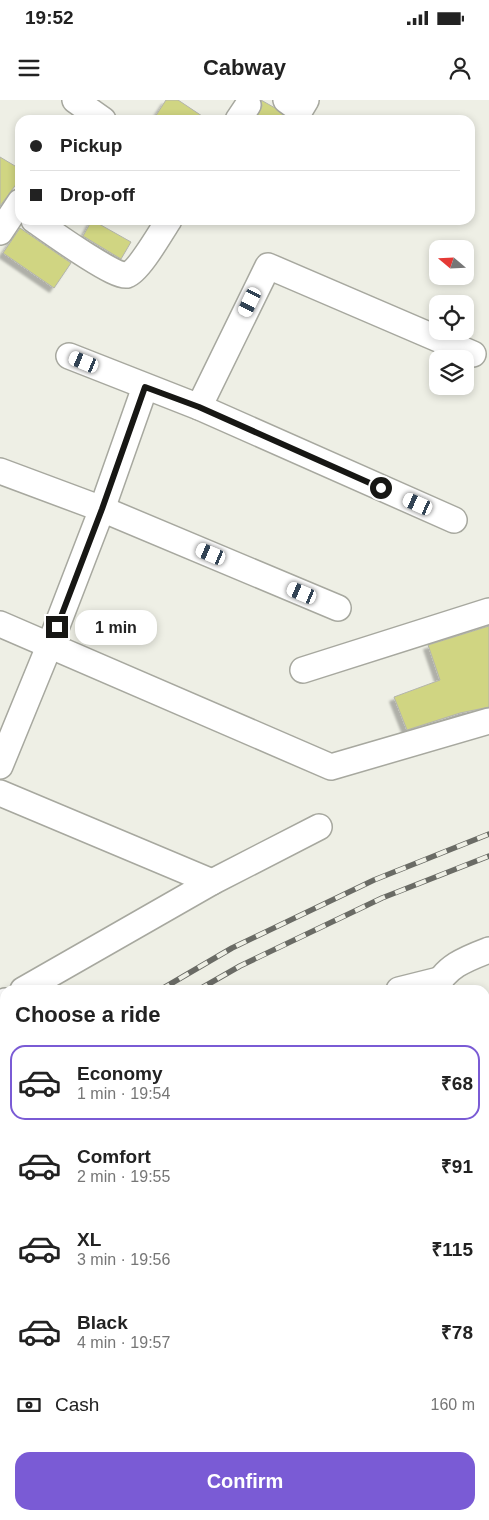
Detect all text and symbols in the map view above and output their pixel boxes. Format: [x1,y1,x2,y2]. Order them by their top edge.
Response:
text: 19:52 [25,7,74,28]
icon: menu [15,54,43,82]
icon: person [446,54,474,82]
text: Cabway [203,55,286,80]
text: Pickup [60,135,122,156]
text: Drop-off [60,184,135,205]
north arrow [429,240,474,285]
map controls [429,240,474,395]
car [236,285,263,319]
button: locate [429,295,474,340]
car [67,349,100,375]
button: layers [429,350,474,395]
route start [370,477,392,499]
car [401,491,434,517]
car [194,541,227,567]
car [285,580,318,606]
callout: 1 min [74,610,157,644]
route end [46,616,68,638]
text: 1 min [95,619,137,636]
text: Choose a ride [15,1002,160,1027]
icon: car [17,1060,62,1105]
text: Economy [77,1063,163,1084]
text: ₹68 [441,1073,473,1094]
text: 1 min · 19:54 [77,1085,170,1102]
icon: car [17,1143,62,1188]
text: Comfort [77,1146,151,1167]
text: ₹91 [441,1156,473,1177]
text: 2 min · 19:55 [77,1168,170,1185]
icon: car [17,1226,62,1271]
text: XL [77,1229,101,1250]
text: ₹115 [431,1239,473,1260]
text: 3 min · 19:56 [77,1251,170,1268]
icon: car [17,1309,62,1354]
text: Black [77,1312,128,1333]
text: ₹78 [441,1322,473,1343]
text: 4 min · 19:57 [77,1334,170,1351]
icon: cash [15,1391,43,1419]
text: Cash [55,1394,99,1415]
text: 160 m [431,1396,475,1413]
button: Confirm [15,1452,475,1510]

